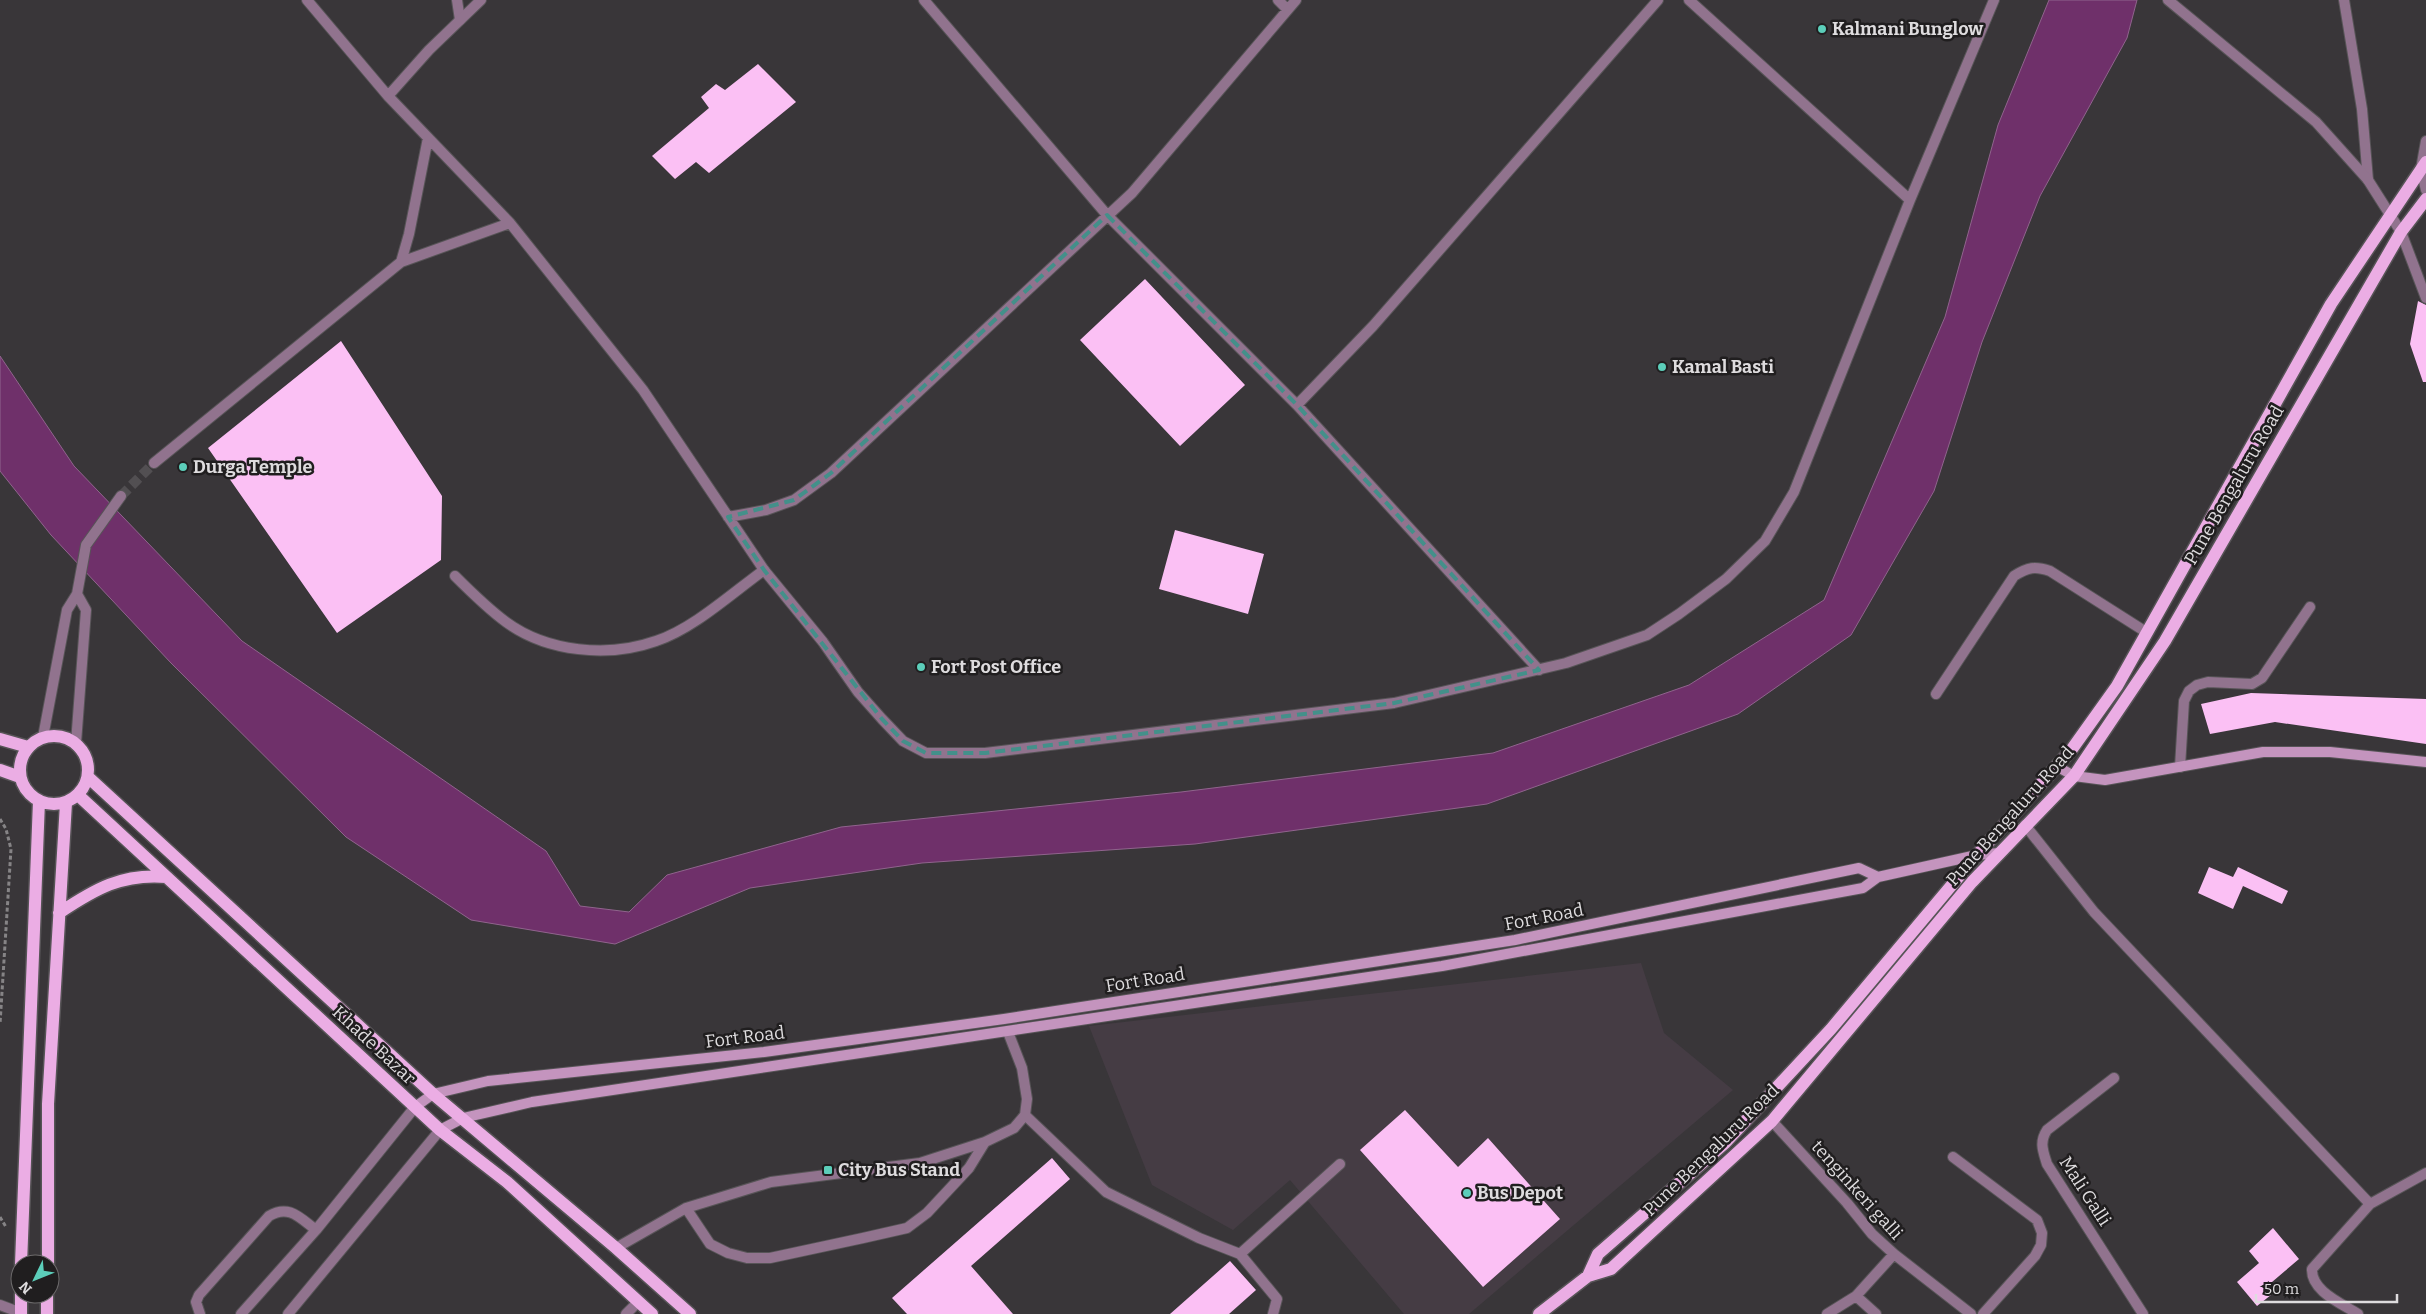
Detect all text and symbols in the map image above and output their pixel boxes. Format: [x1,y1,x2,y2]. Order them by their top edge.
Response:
place label: Kalmani Bunglow [1832,18,1984,40]
marker: Kalmani Bunglow [1816,23,1828,35]
place label: Kamal Basti [1672,356,1774,378]
marker: Kamal Basti [1656,361,1668,373]
street label: Pune Bengaluru Road [2179,401,2289,568]
place label: Durga Temple [193,456,313,478]
marker: Durga Temple [177,461,189,473]
place label: Fort Post Office [931,656,1061,678]
marker: Fort Post Office [915,661,927,673]
street label: Pune Bengaluru Road [1942,741,2079,890]
street label: Fort Road [1503,899,1586,935]
street label: Fort Road [1104,963,1187,997]
street label: Khade Bazar [328,1001,420,1089]
street label: Fort Road [704,1021,786,1053]
street label: Pune Bengaluru Road [1639,1079,1784,1220]
street label: tenginkeri galli [1807,1136,1907,1244]
street label: Mali Galli [2054,1152,2116,1230]
place label: City Bus Stand [838,1159,960,1181]
marker: City Bus Stand [822,1164,834,1176]
place label: Bus Depot [1477,1182,1563,1204]
marker: Bus Depot [1461,1187,1473,1199]
north arrow [10,1254,60,1304]
scale bar [2256,1272,2397,1304]
text: N [16,1278,36,1297]
text: 50 m [2264,1280,2300,1298]

